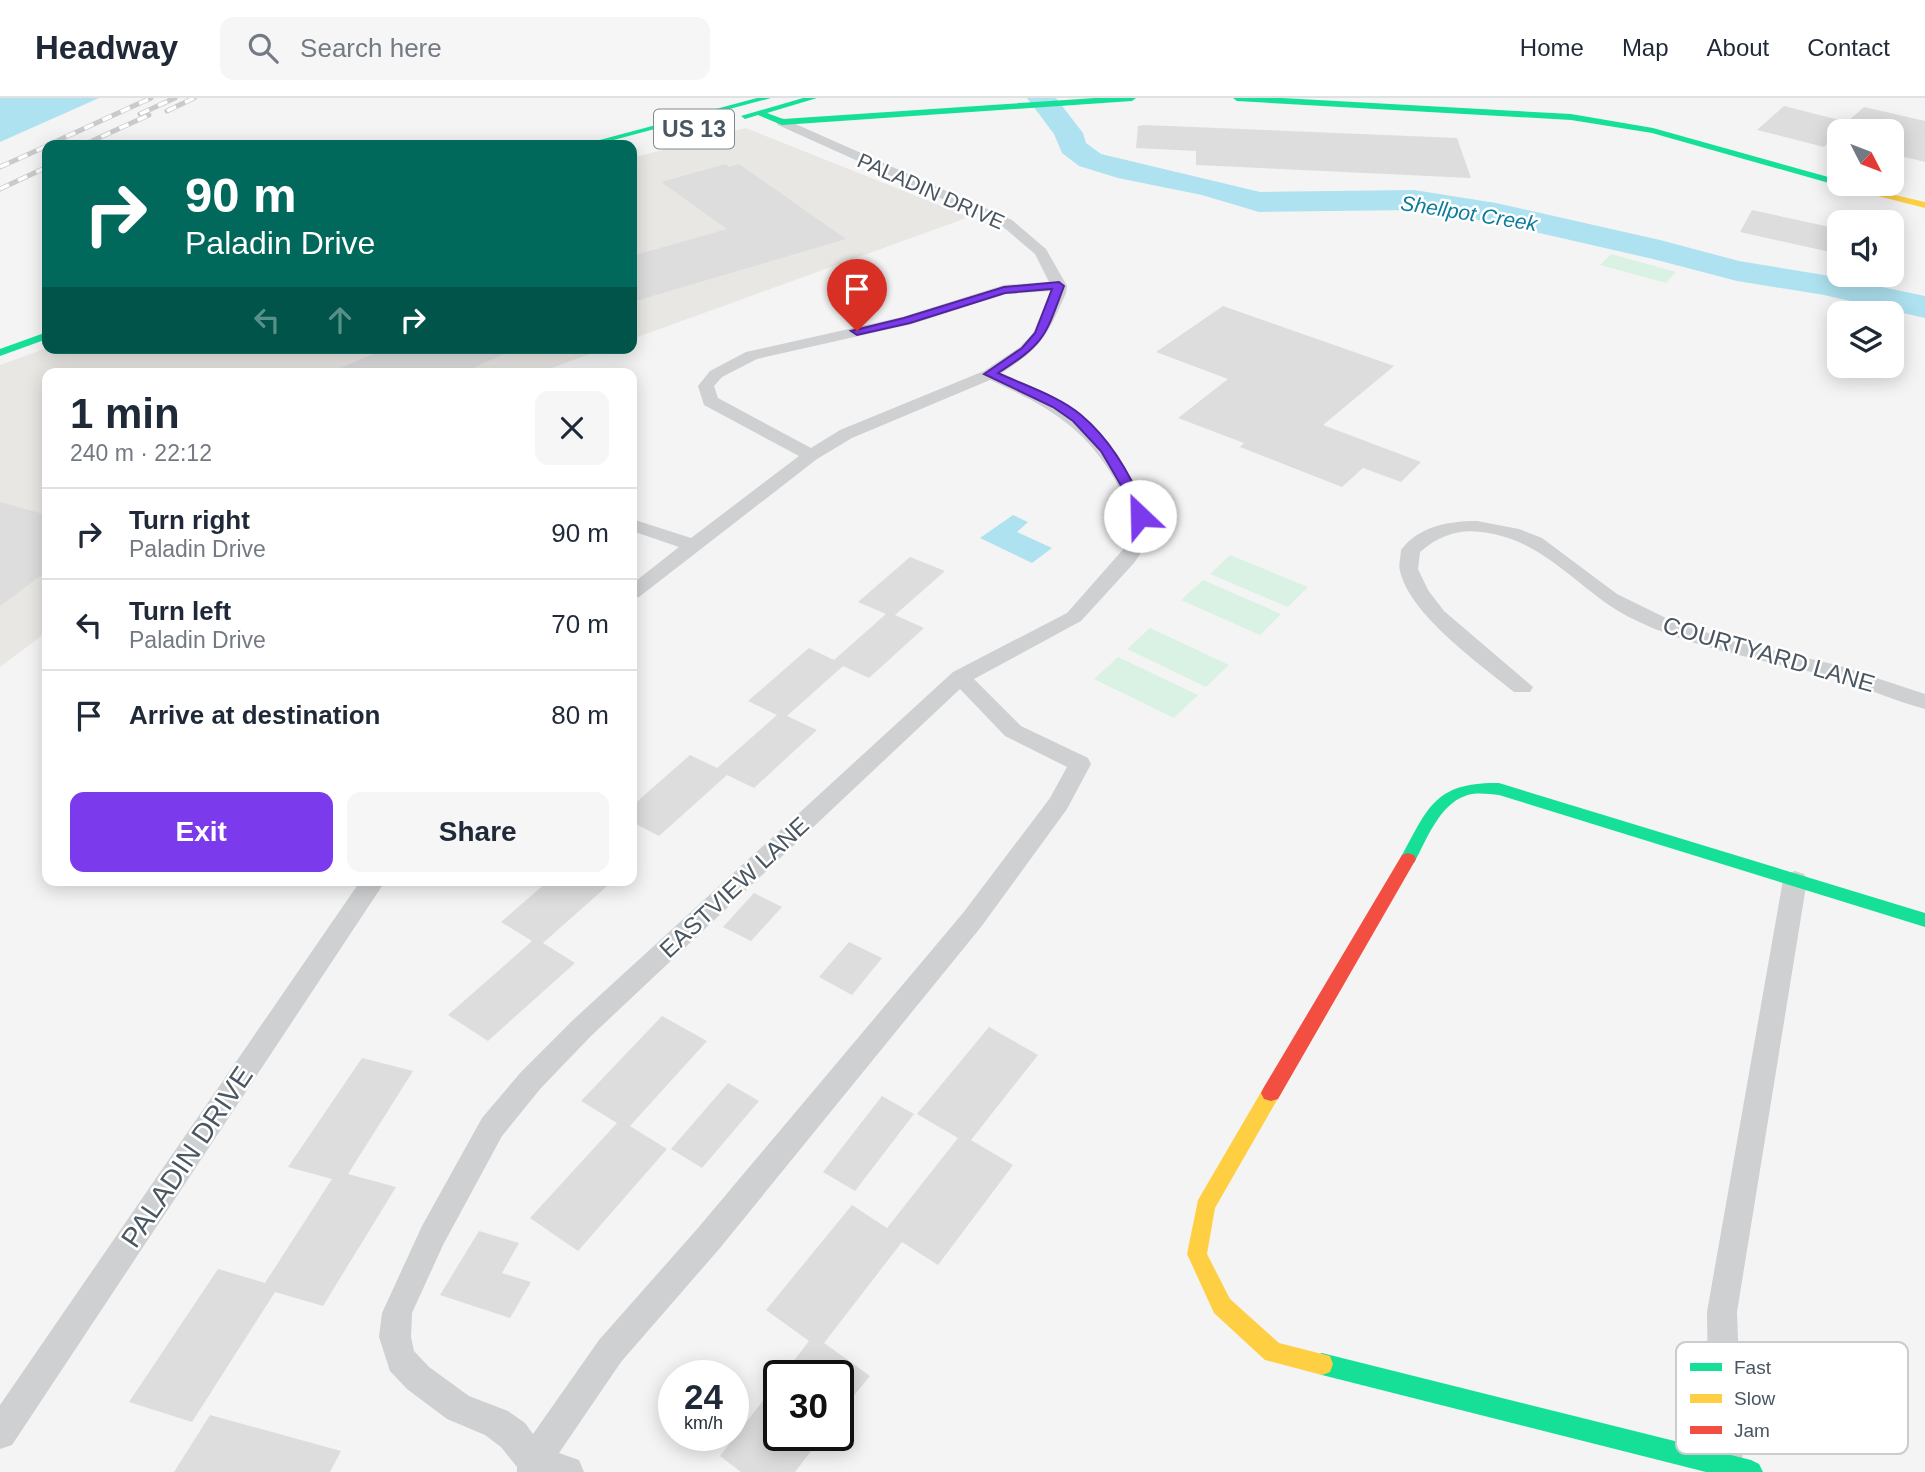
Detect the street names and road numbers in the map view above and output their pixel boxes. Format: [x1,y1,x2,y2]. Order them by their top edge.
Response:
road number: US 13 [654,110,734,148]
street label: PALADIN DRIVE [854,148,1008,234]
street label: COURTYARD LANE [1660,611,1878,697]
street label: EASTVIEW LANE [654,811,814,963]
street label: PALADIN DRIVE [115,1061,259,1253]

